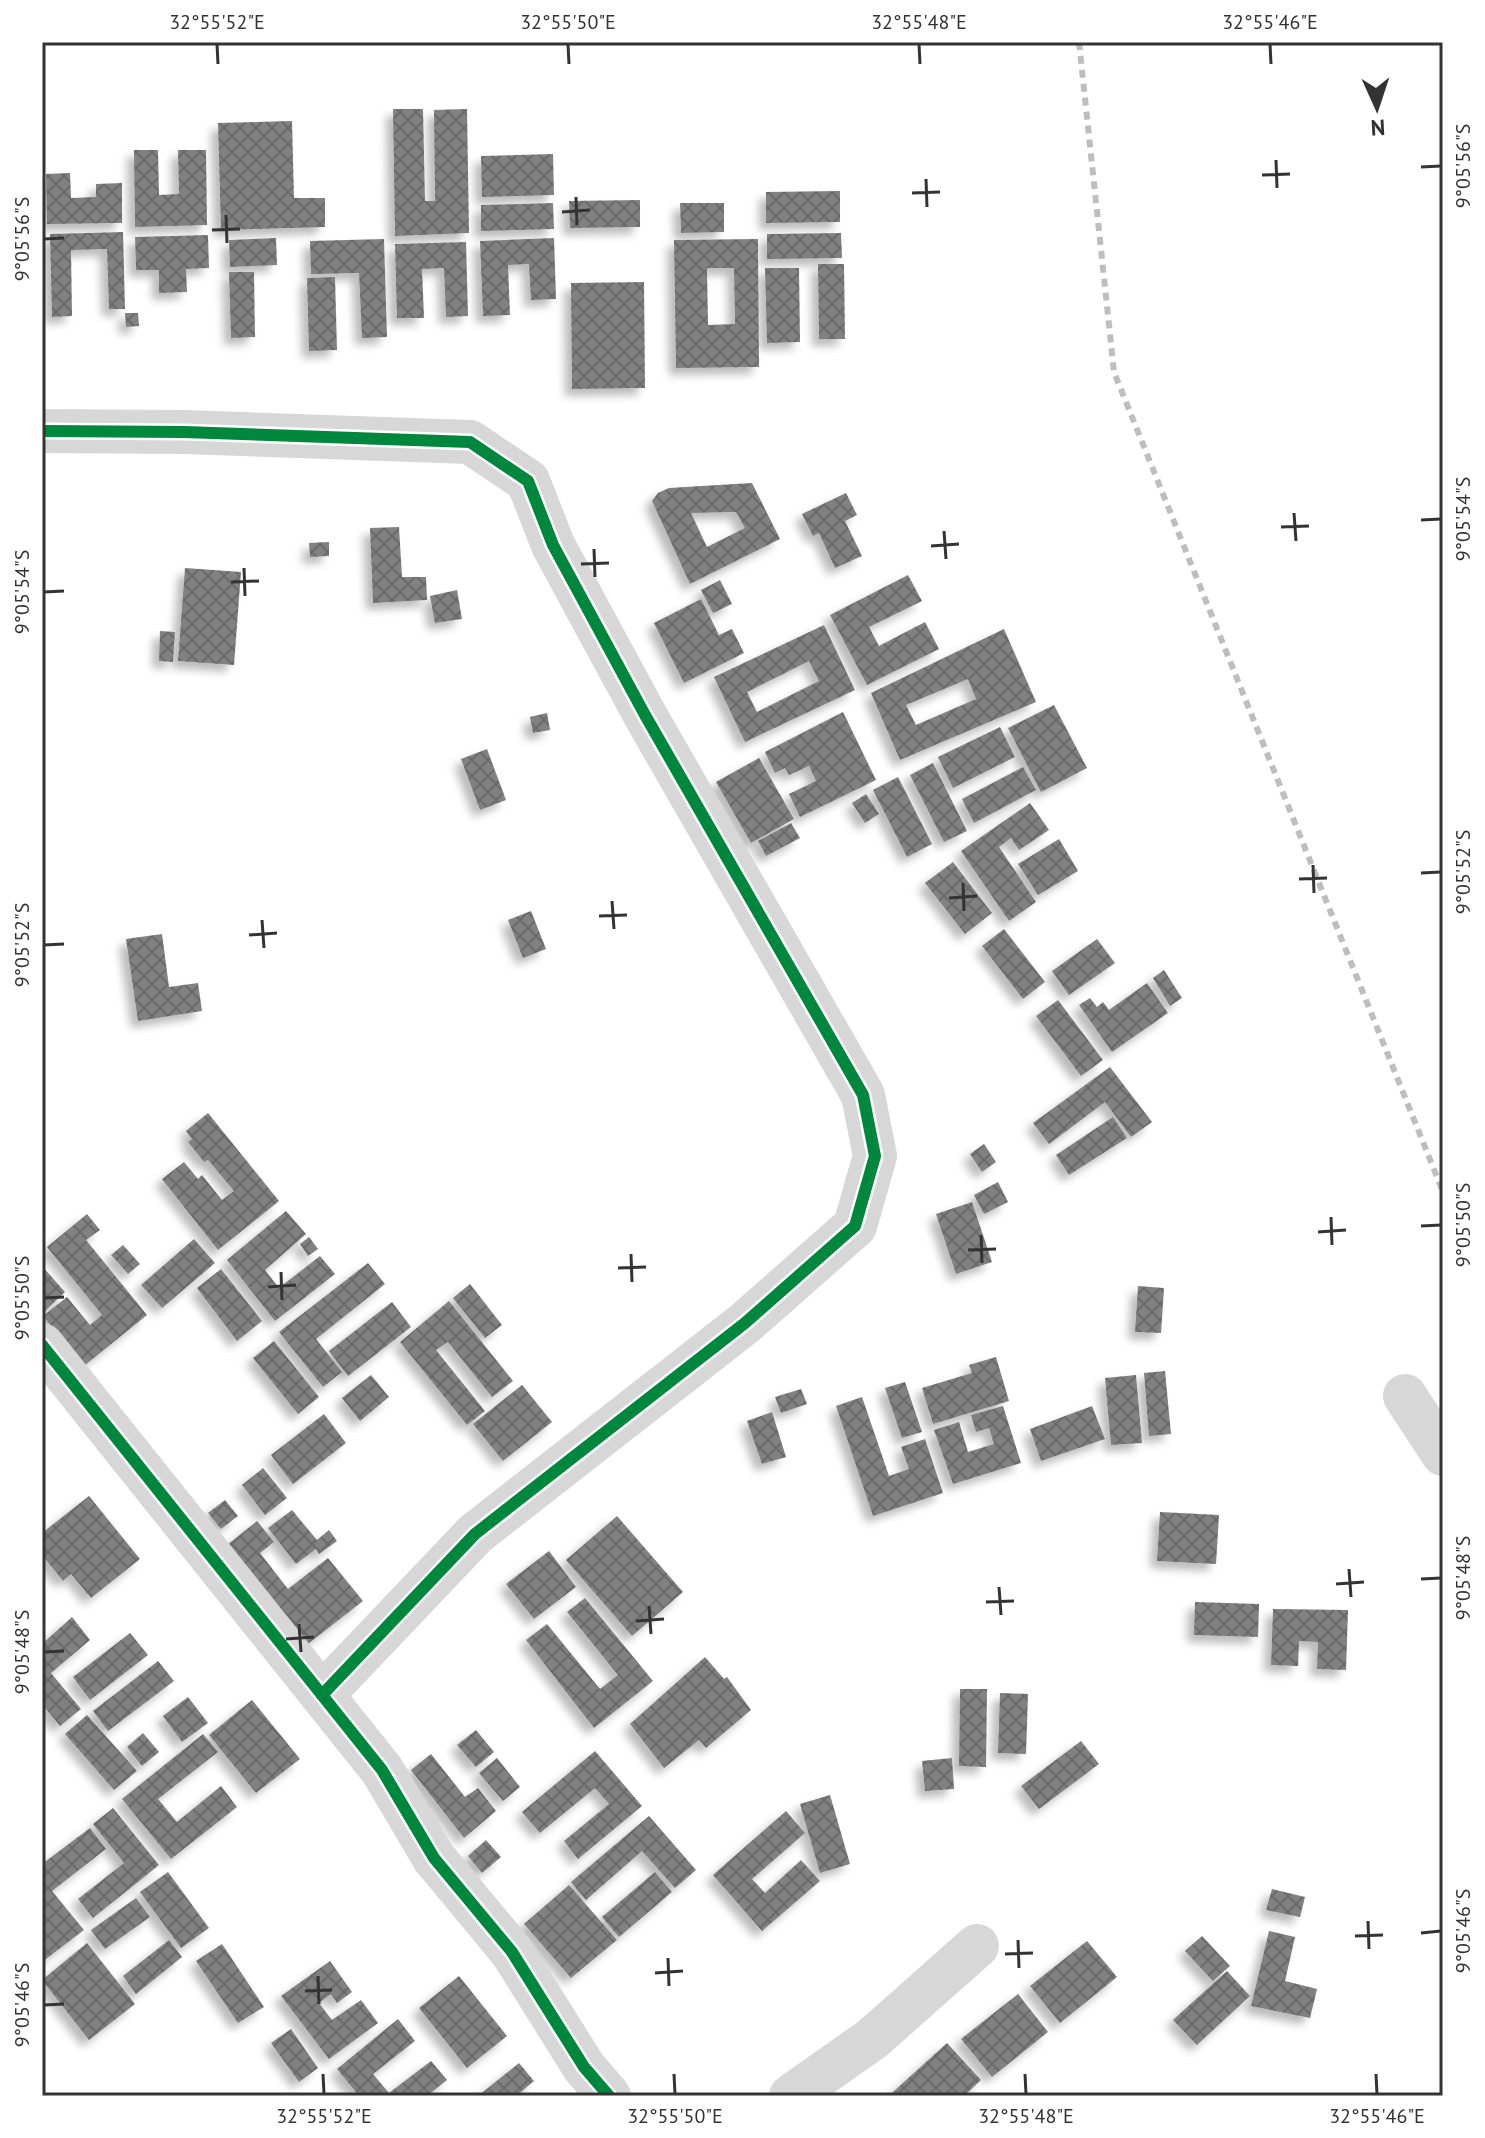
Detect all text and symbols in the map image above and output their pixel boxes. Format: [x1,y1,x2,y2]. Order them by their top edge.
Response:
text: 32°55'52"E [169,9,265,35]
text: 32°55'50"E [520,9,616,35]
text: 32°55'48"E [871,9,967,35]
text: 32°55'46"E [1222,9,1318,35]
north arrow [1337,68,1417,148]
text: N [1370,114,1386,142]
text: 9°05'56"S [1450,124,1476,208]
text: 9°05'56"S [9,197,35,281]
text: 9°05'54"S [1450,477,1476,561]
text: 9°05'54"S [9,550,35,634]
text: 9°05'52"S [1450,830,1476,914]
text: 9°05'52"S [9,903,35,987]
text: 9°05'50"S [1450,1183,1476,1267]
text: 9°05'50"S [9,1256,35,1340]
text: 9°05'48"S [1450,1536,1476,1620]
text: 9°05'48"S [9,1610,35,1694]
text: 9°05'46"S [1450,1889,1476,1973]
text: 9°05'46"S [9,1963,35,2047]
text: 32°55'52"E [276,2103,372,2129]
text: 32°55'50"E [627,2103,723,2129]
text: 32°55'48"E [978,2103,1074,2129]
text: 32°55'46"E [1329,2103,1425,2129]

